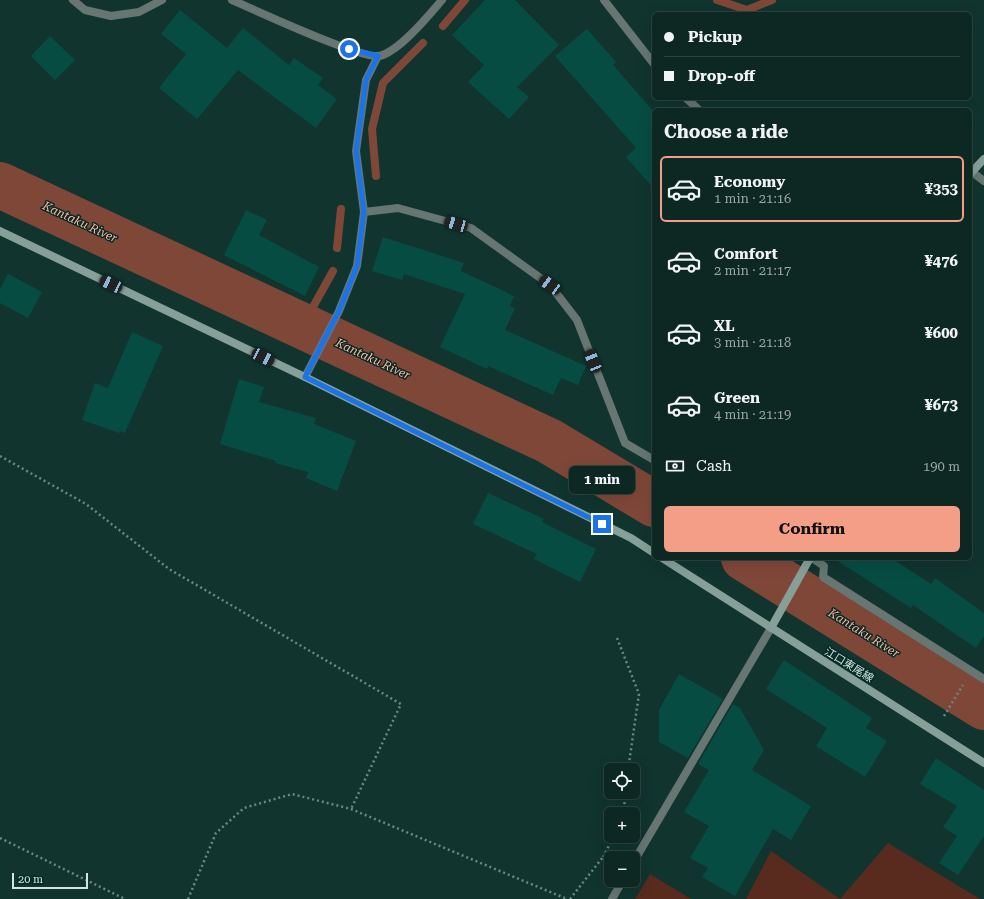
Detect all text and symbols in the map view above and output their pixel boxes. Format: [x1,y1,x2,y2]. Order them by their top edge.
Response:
text: Pickup [688,28,742,46]
route start [340,40,358,58]
text: Drop-off [688,67,755,85]
text: Choose a ride [664,121,788,142]
icon: car [666,171,702,207]
text: Economy [714,173,785,191]
text: ¥353 [924,180,958,198]
text: 1 min · 21:16 [714,191,791,206]
water label: Kantaku River [40,198,120,245]
car [443,215,469,233]
icon: car [666,243,702,279]
text: Comfort [714,245,778,263]
text: ¥476 [924,252,958,270]
text: 2 min · 21:17 [714,263,791,278]
car [98,273,124,295]
car [537,273,563,297]
icon: car [666,315,702,351]
text: XL [714,317,735,335]
text: ¥600 [924,324,958,342]
water label: Kantaku River [333,335,413,382]
text: 3 min · 21:18 [714,335,791,350]
car [250,346,276,368]
car [583,348,603,374]
icon: car [666,387,702,423]
text: Green [714,389,760,407]
text: ¥673 [924,396,958,414]
text: 4 min · 21:19 [714,407,791,422]
icon: cash [664,455,686,477]
text: Cash [696,457,732,475]
text: 190 m [923,459,960,474]
callout: 1 min [569,466,635,494]
text: 1 min [584,472,620,487]
button: Confirm [664,506,960,552]
route end [593,515,611,533]
water label: Kantaku River [825,605,902,660]
street label: 江口東尾線 [822,645,876,685]
map controls [604,763,640,887]
button: locate [604,763,640,799]
button: + [604,807,640,843]
button: − [604,851,640,887]
scale bar [12,871,88,890]
text: 20 m [18,873,43,886]

